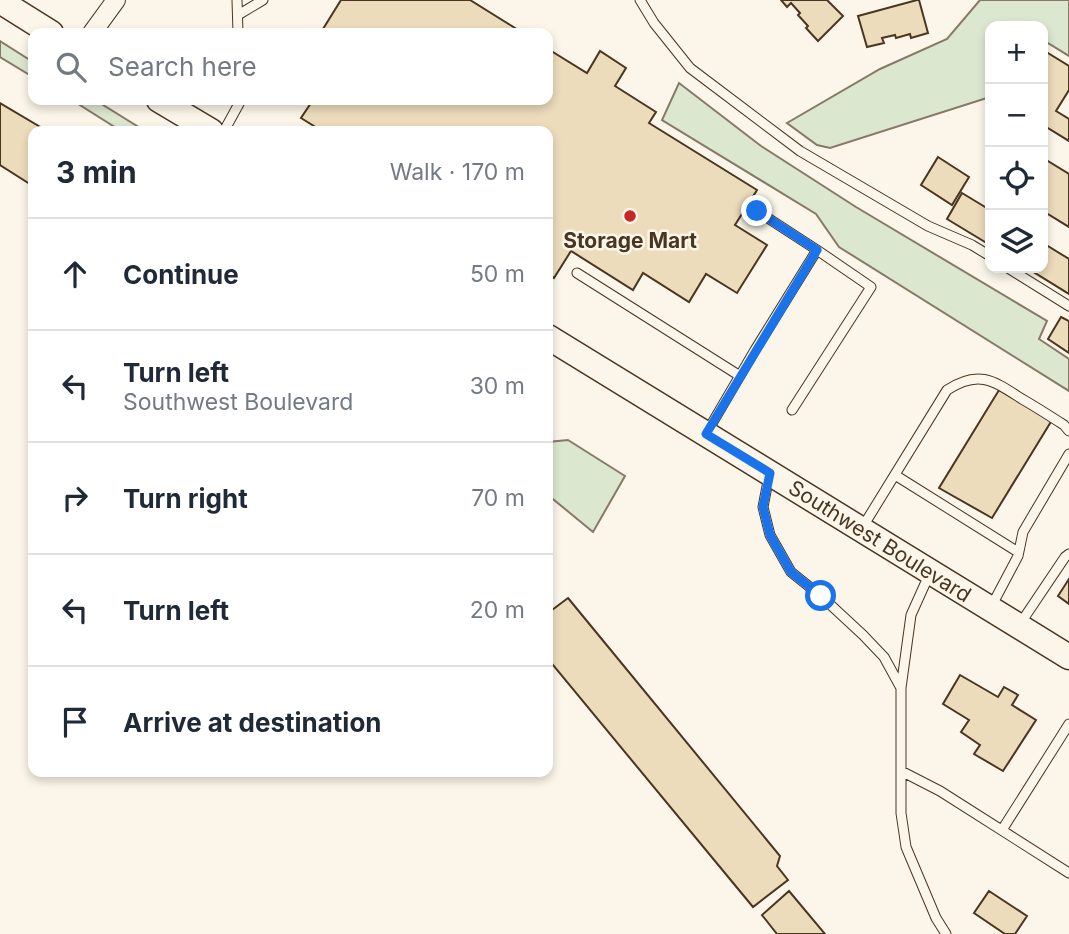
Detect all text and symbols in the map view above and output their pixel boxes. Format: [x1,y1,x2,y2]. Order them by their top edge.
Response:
map controls [985,21,1048,273]
button: + [985,21,1048,84]
search box [28,28,553,105]
icon: search [52,48,90,86]
text: Search here [108,51,257,82]
button: − [985,84,1048,147]
button: locate [985,147,1048,210]
text: 3 min [56,154,137,190]
text: Walk · 170 m [390,158,525,186]
route end [741,195,772,226]
marker: Storage Mart [622,208,638,224]
button: layers [985,210,1048,273]
place label: Storage Mart [563,228,697,253]
icon: ahead [56,255,94,293]
text: Continue [123,259,239,290]
text: 50 m [470,260,525,288]
text: Turn left [123,357,229,388]
icon: left [56,367,94,405]
text: 30 m [470,372,525,400]
text: Southwest Boulevard [123,388,353,416]
street label: Southwest Boulevard [784,475,976,607]
icon: right [56,479,94,517]
text: Turn right [123,483,248,514]
text: 70 m [471,484,525,512]
route start [805,580,836,611]
icon: left [56,591,94,629]
text: Turn left [123,595,229,626]
text: 20 m [470,596,525,624]
icon: arrive [56,703,94,741]
text: Arrive at destination [123,707,382,738]

